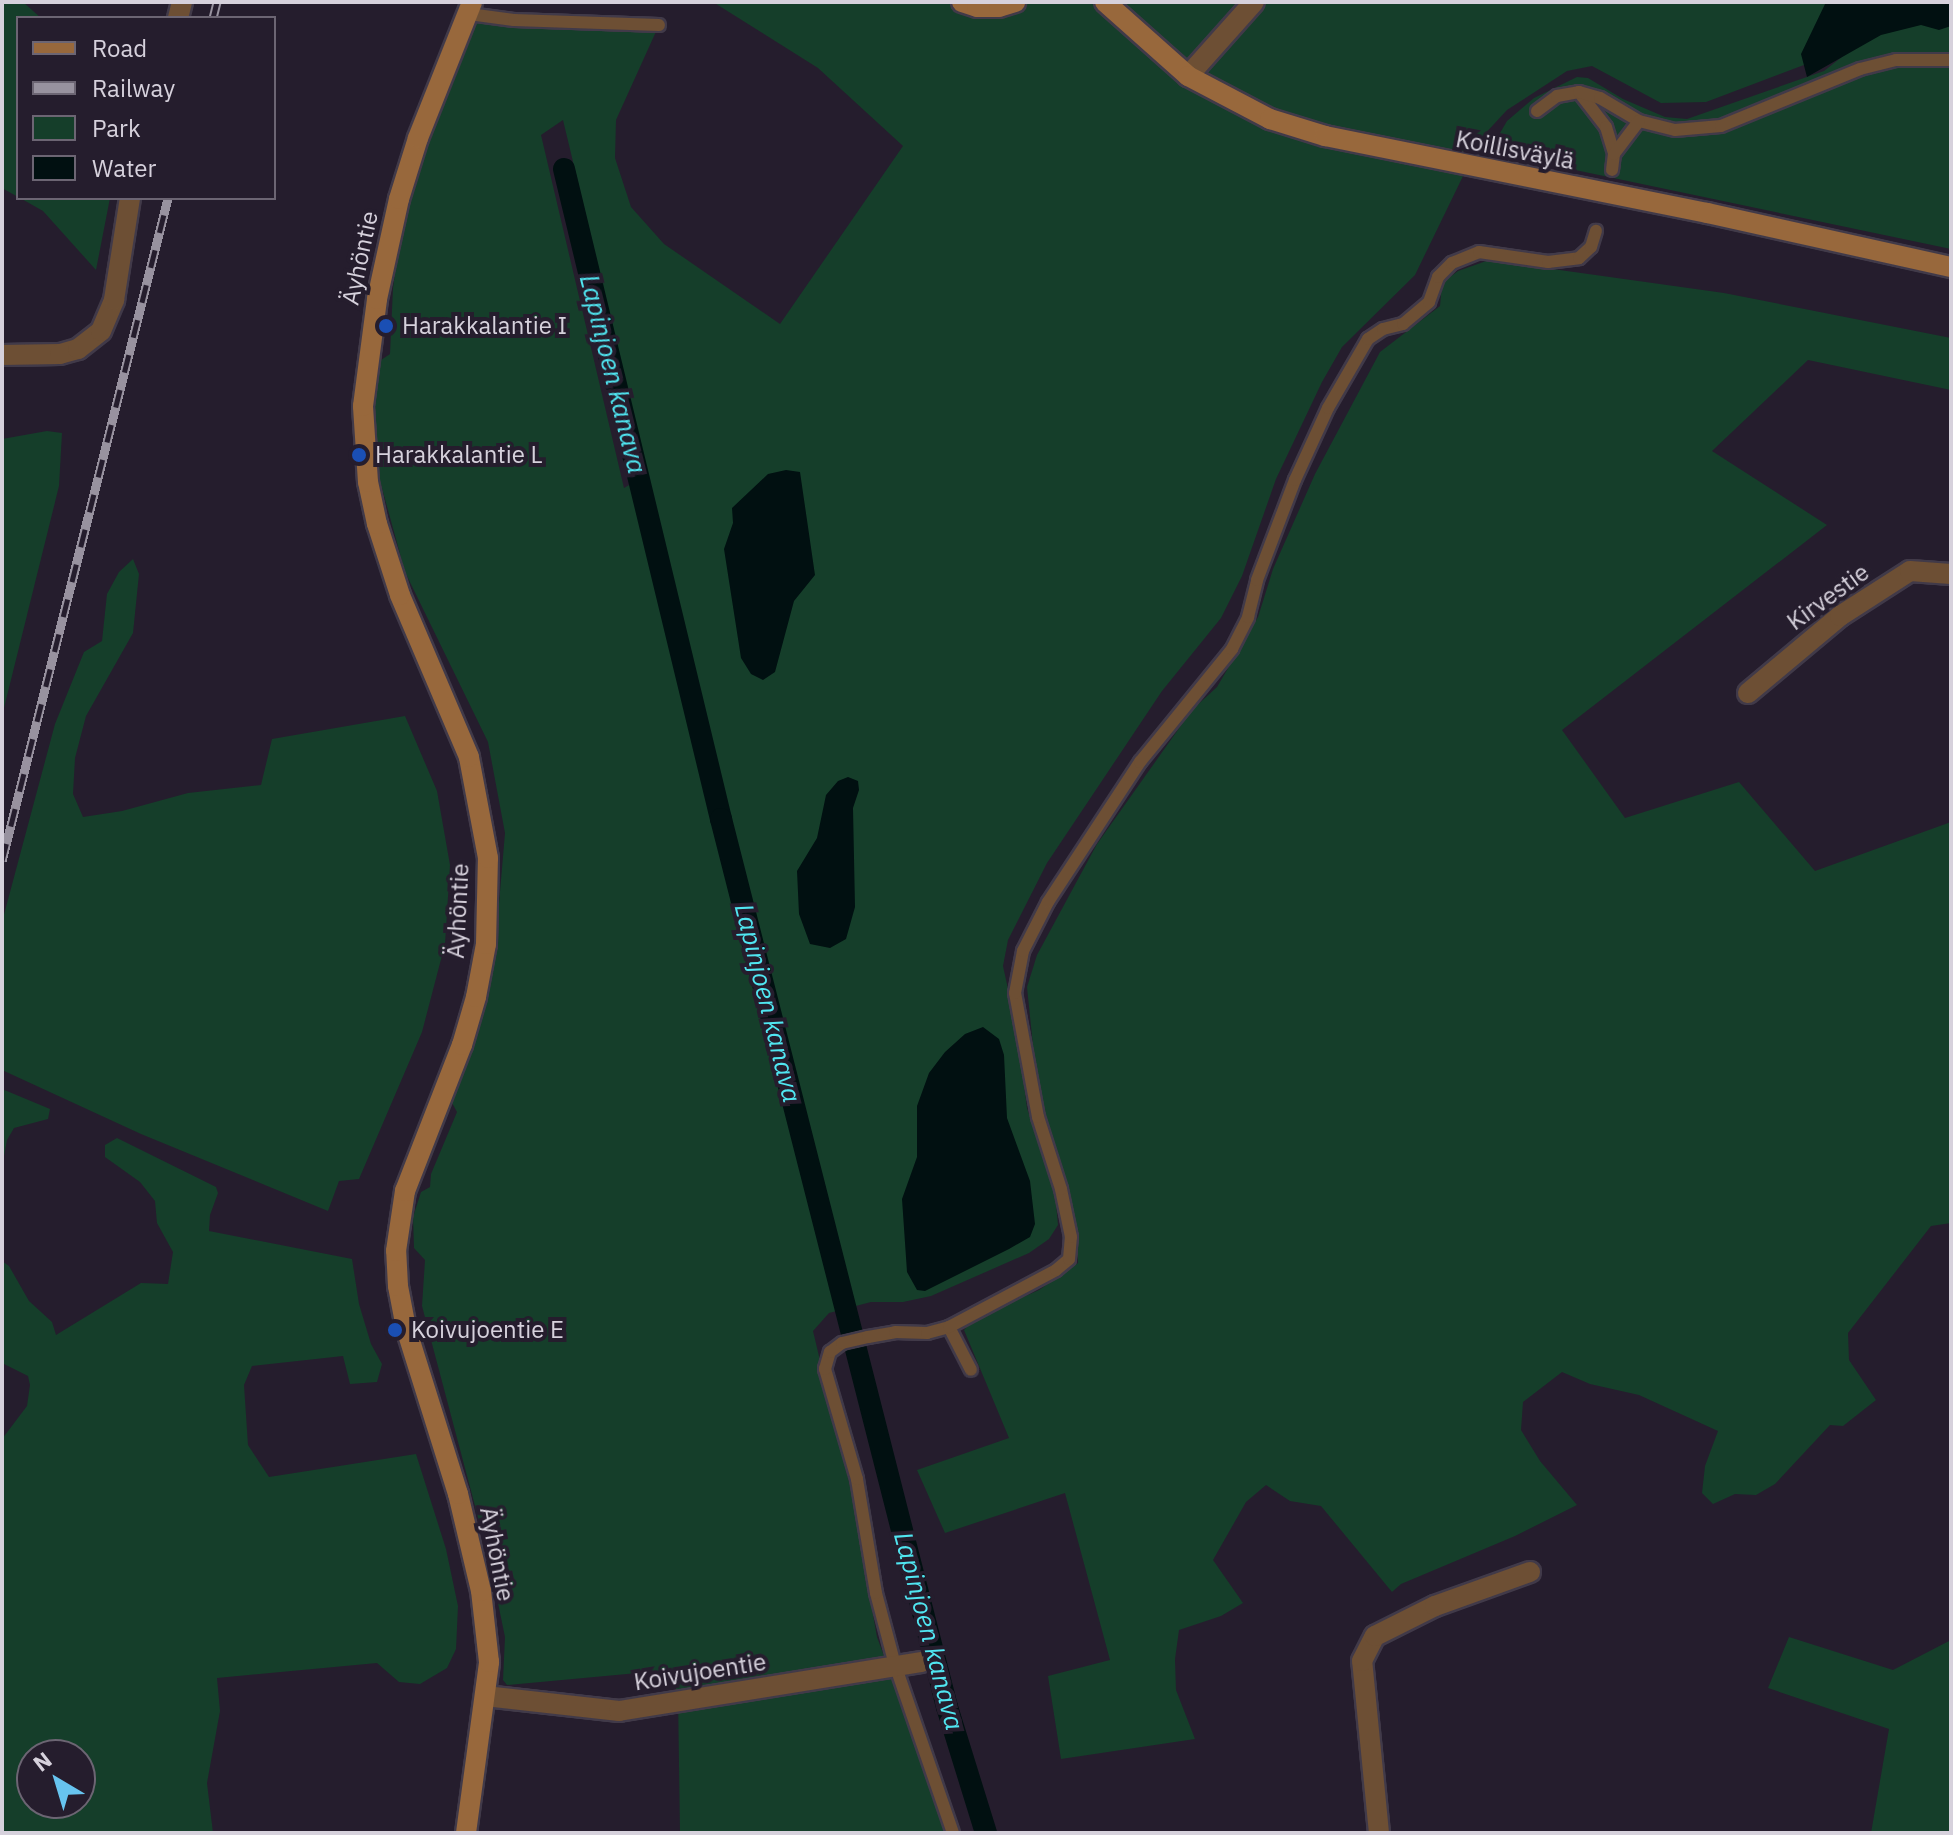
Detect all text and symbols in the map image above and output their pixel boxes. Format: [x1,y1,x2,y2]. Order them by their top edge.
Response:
legend [16,16,276,200]
text: Road [92,32,147,64]
text: Railway [92,72,175,104]
text: Park [92,112,141,144]
street label: Koillisväylä [1453,124,1577,176]
text: Water [92,152,156,184]
street label: Äyhöntie [336,208,384,308]
water label: Lapinjoen kanava [573,271,653,477]
place label: Harakkalantie I [402,312,567,340]
marker: Harakkalantie I [377,317,395,335]
place label: Harakkalantie L [375,441,543,469]
marker: Harakkalantie L [350,446,368,464]
street label: Kirvestie [1781,558,1875,636]
street label: Äyhöntie [441,863,475,959]
water label: Lapinjoen kanava [728,900,808,1106]
place label: Koivujoentie E [411,1316,564,1344]
marker: Koivujoentie E [386,1321,404,1339]
street label: Äyhöntie [474,1504,520,1604]
water label: Lapinjoen kanava [888,1528,970,1734]
street label: Koivujoentie [632,1647,768,1697]
north arrow [16,1739,96,1819]
text: N [27,1745,57,1778]

